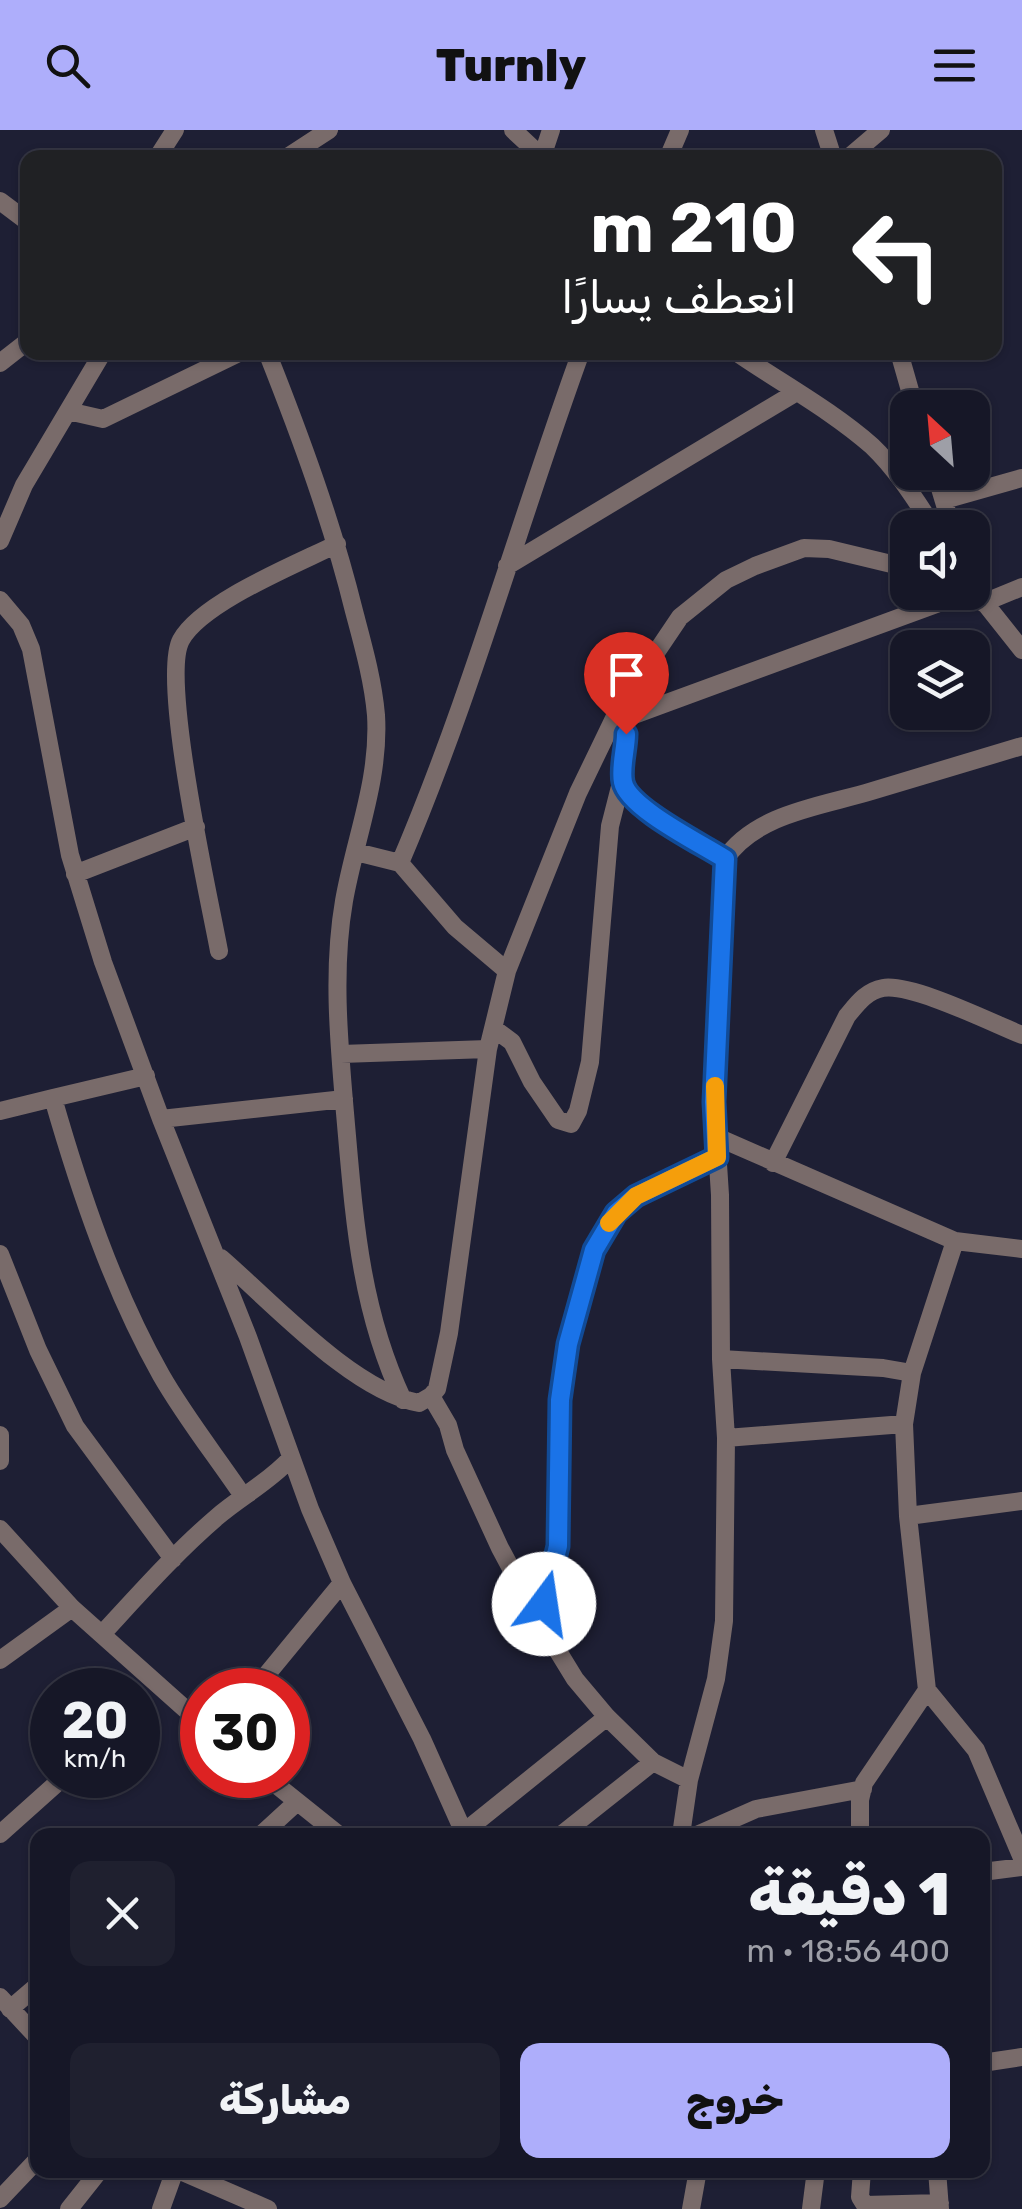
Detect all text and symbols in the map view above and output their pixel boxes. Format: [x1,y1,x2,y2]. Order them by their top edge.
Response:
icon: search [40,38,95,93]
icon: menu [927,38,982,93]
text: Turnly [436,39,586,92]
text: 210 m [590,187,797,270]
icon: left [832,190,962,320]
text: انعطف يسارًا [561,271,797,324]
north arrow [890,390,990,490]
map controls [890,390,990,730]
button: sound [890,510,990,610]
button: layers [890,630,990,730]
pin [584,632,669,735]
icon: arrive [599,647,654,702]
position arrow [492,1552,596,1656]
speed limit sign: 30 [180,1668,310,1798]
text: 20 [62,1691,128,1751]
text: km/h [64,1744,126,1773]
text: 1 دقيقة [748,1859,950,1930]
button: close [70,1861,175,1966]
text: 400 m · 18:56 [746,1932,950,1970]
button: مشاركة [70,2043,500,2158]
button: خروج [520,2043,950,2158]

